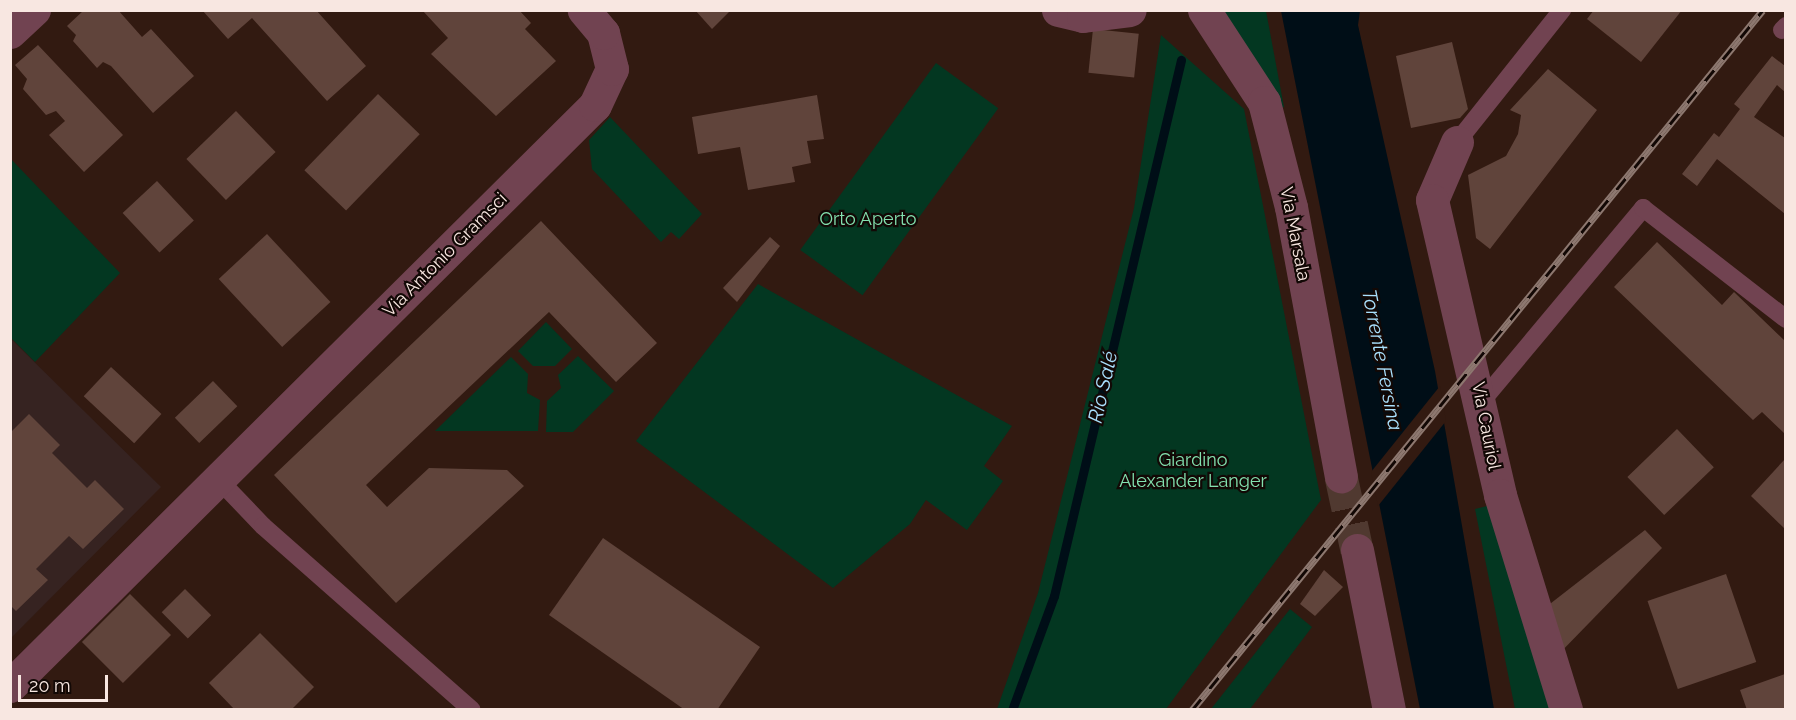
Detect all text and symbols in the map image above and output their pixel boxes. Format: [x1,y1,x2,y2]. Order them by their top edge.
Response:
street label: Via Marsala [1275,185,1315,283]
street label: Via Antonio Gramsci [378,188,512,322]
park label: Orto Aperto [819,208,917,230]
water label: Torrente Fersina [1357,287,1407,433]
water label: Rio Salé [1083,349,1123,425]
street label: Via Cauriol [1467,380,1505,472]
park label: Giardino Alexander Langer [1119,450,1267,492]
scale bar [21,663,111,701]
text: 20 m [29,675,71,696]

